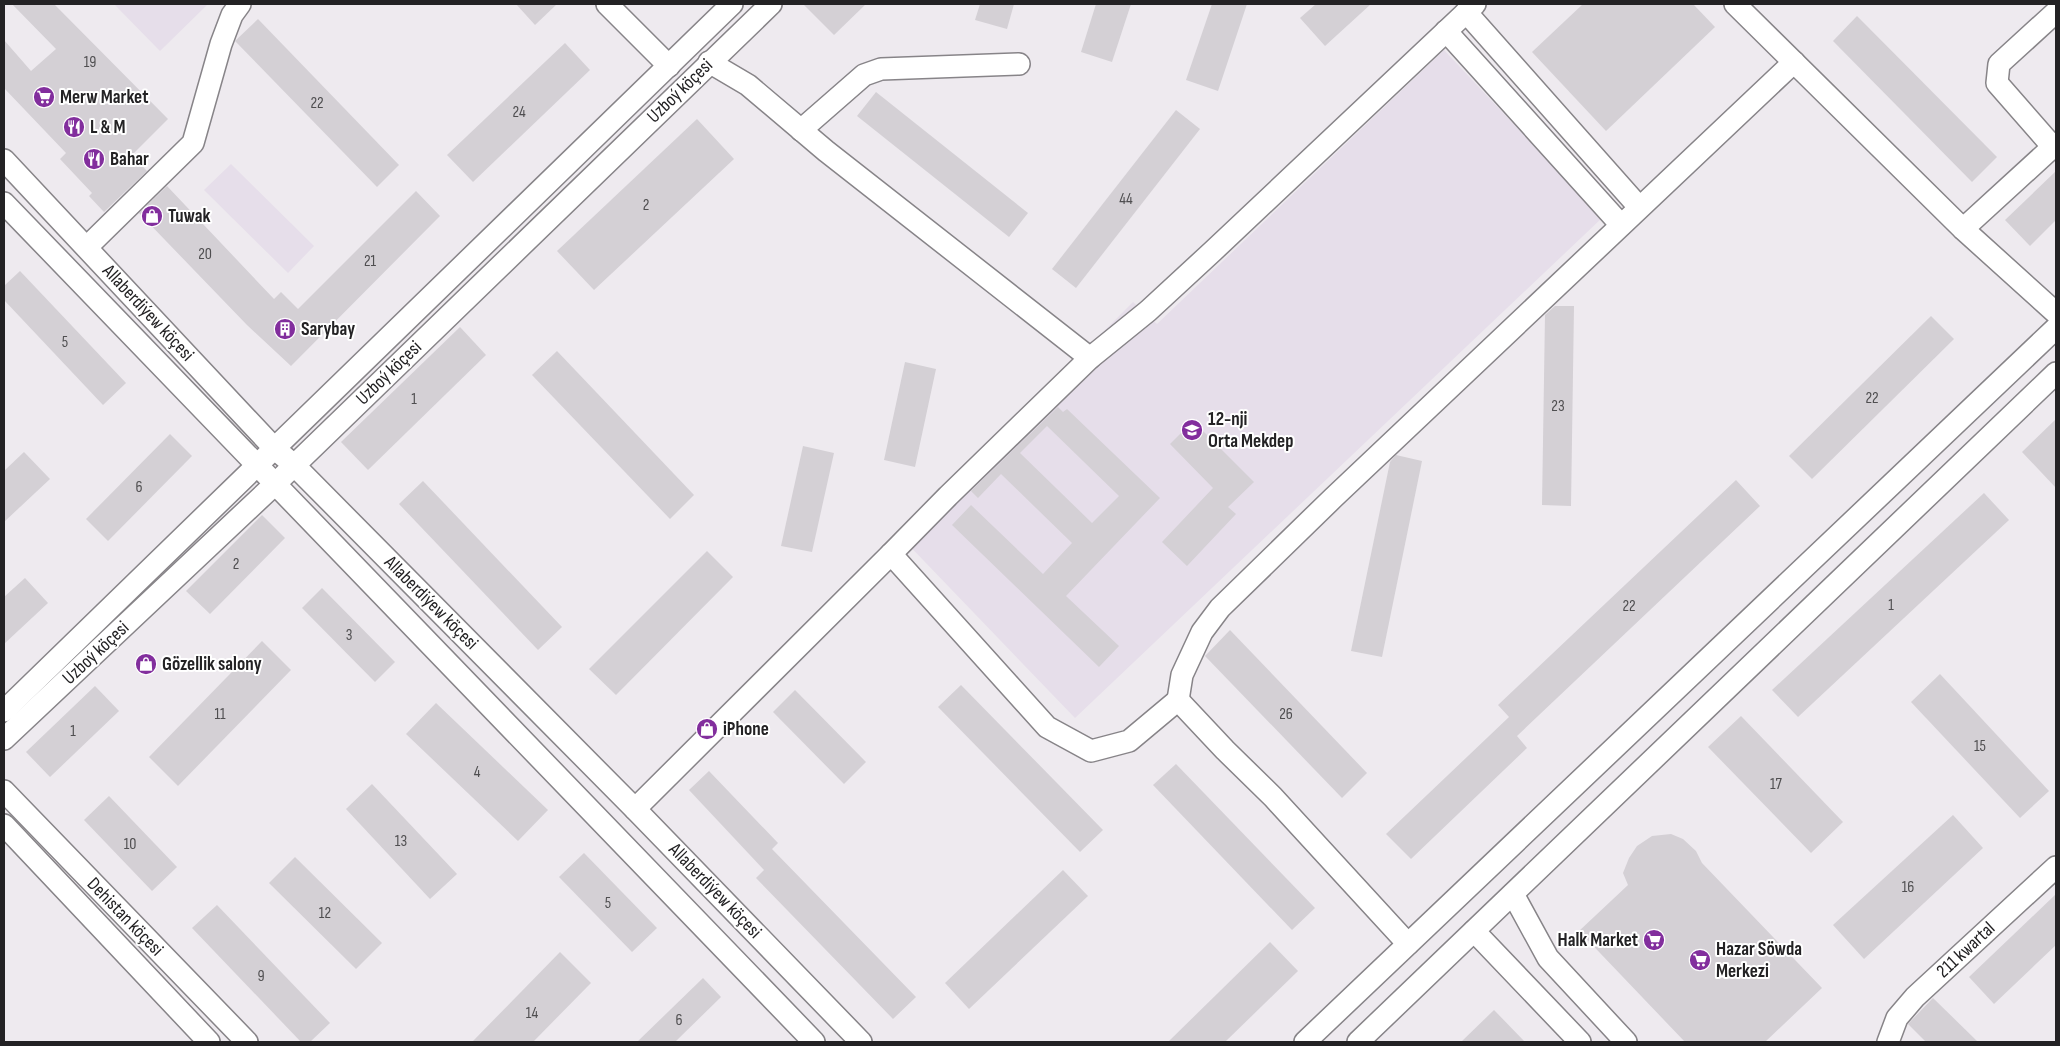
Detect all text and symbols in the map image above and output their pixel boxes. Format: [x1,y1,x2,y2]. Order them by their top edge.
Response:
house number: 19 [84,53,96,72]
street label: Uzboý köçesi [642,54,718,128]
supermarket icon: Merw Market [32,85,56,109]
place label: Merw Market [60,86,148,109]
house number: 22 [310,94,324,113]
house number: 24 [512,103,526,122]
restaurant icon: L & M [62,115,86,139]
place label: L & M [90,116,126,139]
restaurant icon: Bahar [82,147,106,171]
place label: Bahar [110,148,149,171]
house number: 44 [1119,190,1133,209]
house number: 2 [643,196,649,215]
shop icon: Tuwak [140,204,164,228]
place label: Tuwak [168,205,211,228]
house number: 20 [198,245,212,264]
house number: 21 [364,252,377,271]
street label: Allaberdiýew köçesi [97,259,199,366]
building icon: Sarybay [273,317,297,341]
place label: Sarybay [301,318,355,341]
house number: 5 [62,333,68,352]
street label: Uzboý köçesi [351,336,427,410]
house number: 22 [1865,389,1879,408]
house number: 1 [411,390,417,409]
house number: 23 [1551,397,1565,416]
place label: 12-nji Orta Mekdep [1208,408,1293,453]
school or university icon: 12-nji Orta Mekdep [1180,418,1204,442]
house number: 6 [135,478,143,497]
street label: Allaberdiýew köçesi [378,550,483,655]
house number: 2 [233,555,239,574]
house number: 1 [1888,596,1894,615]
house number: 22 [1622,597,1636,616]
street label: Uzboý köçesi [58,616,134,690]
house number: 3 [346,626,352,645]
shop icon: Gözellik salony [134,652,158,676]
place label: Gözellik salony [162,653,262,676]
house number: 11 [214,705,226,724]
house number: 26 [1279,705,1293,724]
shop icon: iPhone [695,717,719,741]
place label: iPhone [723,718,769,741]
house number: 1 [70,722,76,741]
house number: 15 [1974,737,1986,756]
house number: 4 [474,763,481,782]
house number: 17 [1770,775,1783,794]
house number: 13 [395,832,407,851]
house number: 10 [124,835,136,854]
street label: Allaberdiýew köçesi [663,838,766,943]
street label: Dehistan köçesi [82,873,168,961]
house number: 16 [1902,878,1914,897]
house number: 5 [605,894,611,913]
house number: 12 [319,904,331,923]
street label: 211 kwartal [1932,917,2000,983]
supermarket icon: Halk Market [1642,928,1666,952]
place label: Halk Market [1558,929,1638,952]
place label: Hazar Söwda Merkezi [1716,938,1802,983]
supermarket icon: Hazar Söwda Merkezi [1688,948,1712,972]
house number: 9 [257,967,265,986]
house number: 14 [526,1004,538,1023]
house number: 6 [675,1011,683,1030]

